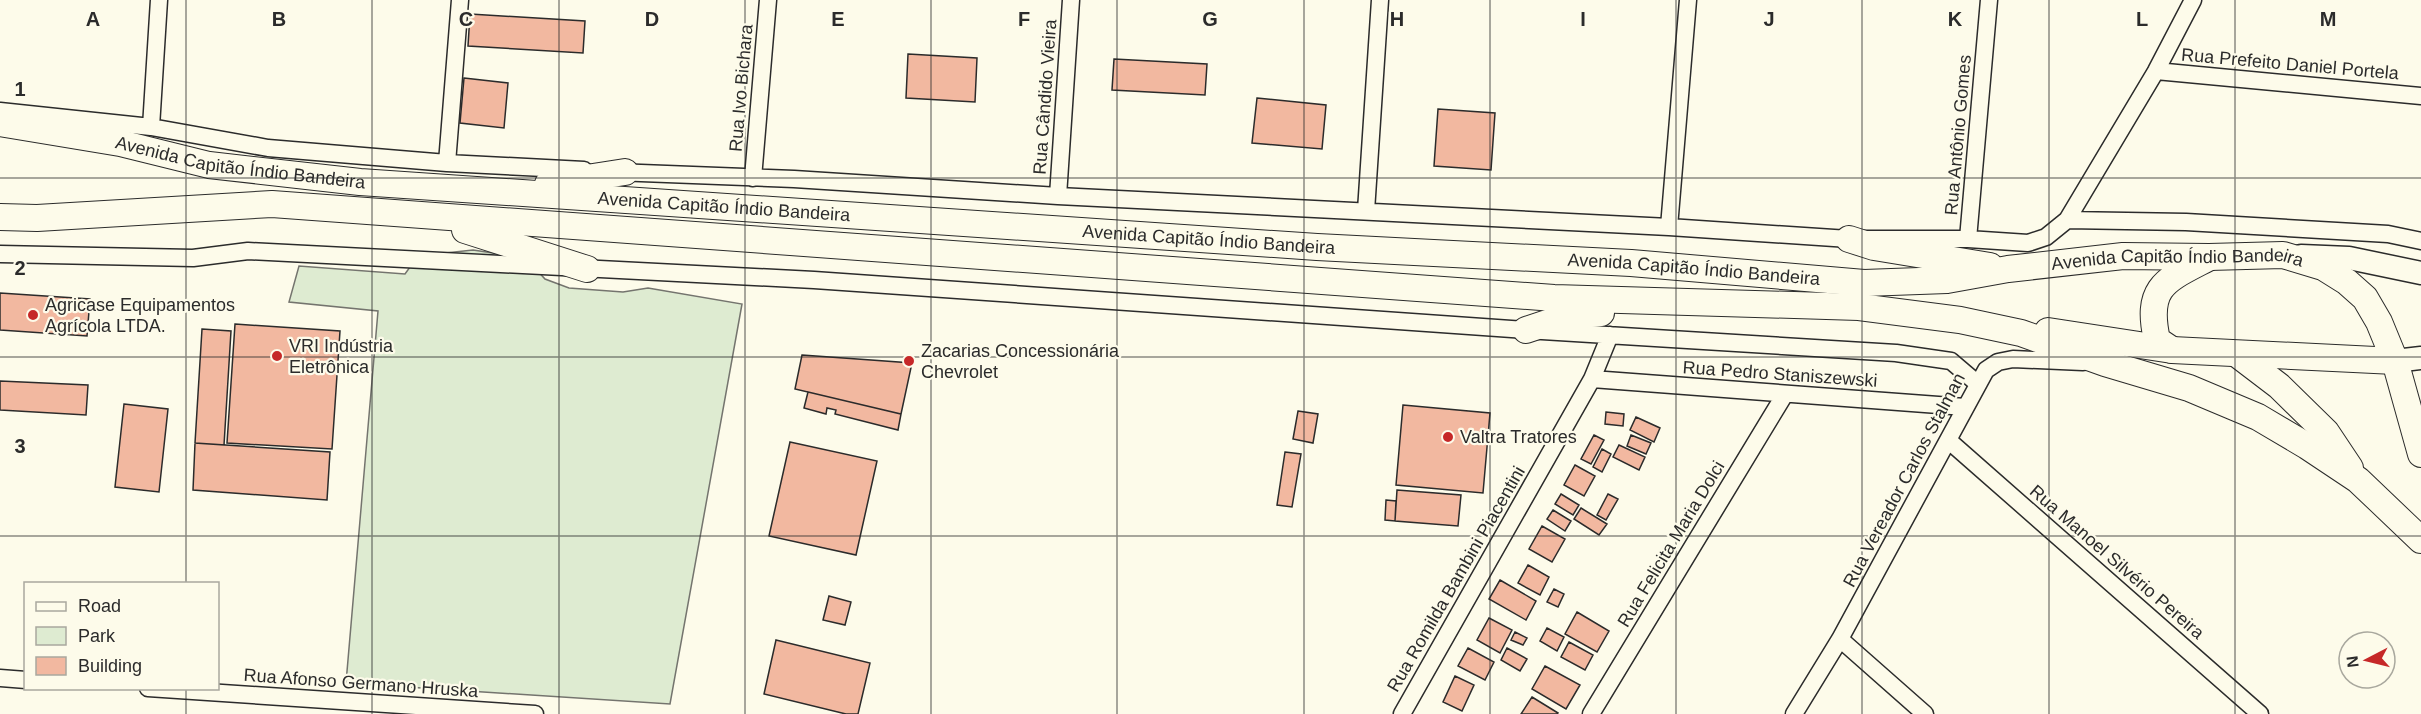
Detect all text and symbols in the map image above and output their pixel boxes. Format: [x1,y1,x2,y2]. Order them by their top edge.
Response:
text: A [86,8,100,30]
text: B [272,8,286,30]
text: C [459,8,473,30]
text: D [645,8,659,30]
text: E [831,8,845,30]
text: F [1018,8,1030,30]
text: G [1202,8,1218,30]
text: H [1390,8,1404,30]
text: I [1580,8,1586,30]
text: J [1763,8,1775,30]
text: K [1948,8,1963,30]
text: L [2136,8,2148,30]
text: M [2320,8,2336,30]
street label: Rua Cândido Vieira [1030,18,1060,175]
street label: Rua Ivo Bichara [725,22,757,153]
street label: Rua Prefeito Daniel Portela [2180,45,2400,84]
street label: Rua Antônio Gomes [1941,54,1975,216]
text: 1 [14,78,26,100]
street label: Avenida Capitão Índio Bandeira [114,132,367,192]
street label: Avenida Capitão Índio Bandeira [597,188,852,225]
street label: Avenida Capitão Índio Bandeira [1082,221,1336,258]
street label: Avenida Capitão Índio Bandeira [2050,245,2307,274]
street label: Avenida Capitão Índio Bandeira [1567,250,1822,289]
text: 2 [14,257,26,279]
place label: Agricase Equipamentos Agrícola LTDA. [45,295,235,336]
marker: Agricase Equipamentos Agrícola LTDA. [26,308,40,322]
place label: VRI Indústria Eletrônica [289,336,394,377]
place label: Zacarias Concessionária Chevrolet [921,341,1120,382]
marker: VRI Indústria Eletrônica [270,349,284,363]
marker: Zacarias Concessionária Chevrolet [902,354,916,368]
street label: Rua Pedro Staniszewski [1682,357,1878,391]
street label: Rua Vereador Carlos Stalman [1839,370,1969,590]
place label: Valtra Tratores [1460,427,1577,447]
marker: Valtra Tratores [1441,430,1455,444]
text: 3 [14,435,26,457]
street label: Rua Felicita Maria Dolci [1613,457,1729,631]
street label: Rua Romilda Bambini Piacentini [1383,463,1529,695]
street label: Rua Manoel Silvério Pereira [2026,481,2209,644]
legend [24,582,219,690]
text: Road [78,596,121,616]
text: Park [78,626,116,646]
north arrow [2337,630,2397,690]
text: N [2343,655,2362,669]
text: Building [78,656,142,676]
street label: Rua Afonso Germano Hruska [243,665,480,701]

